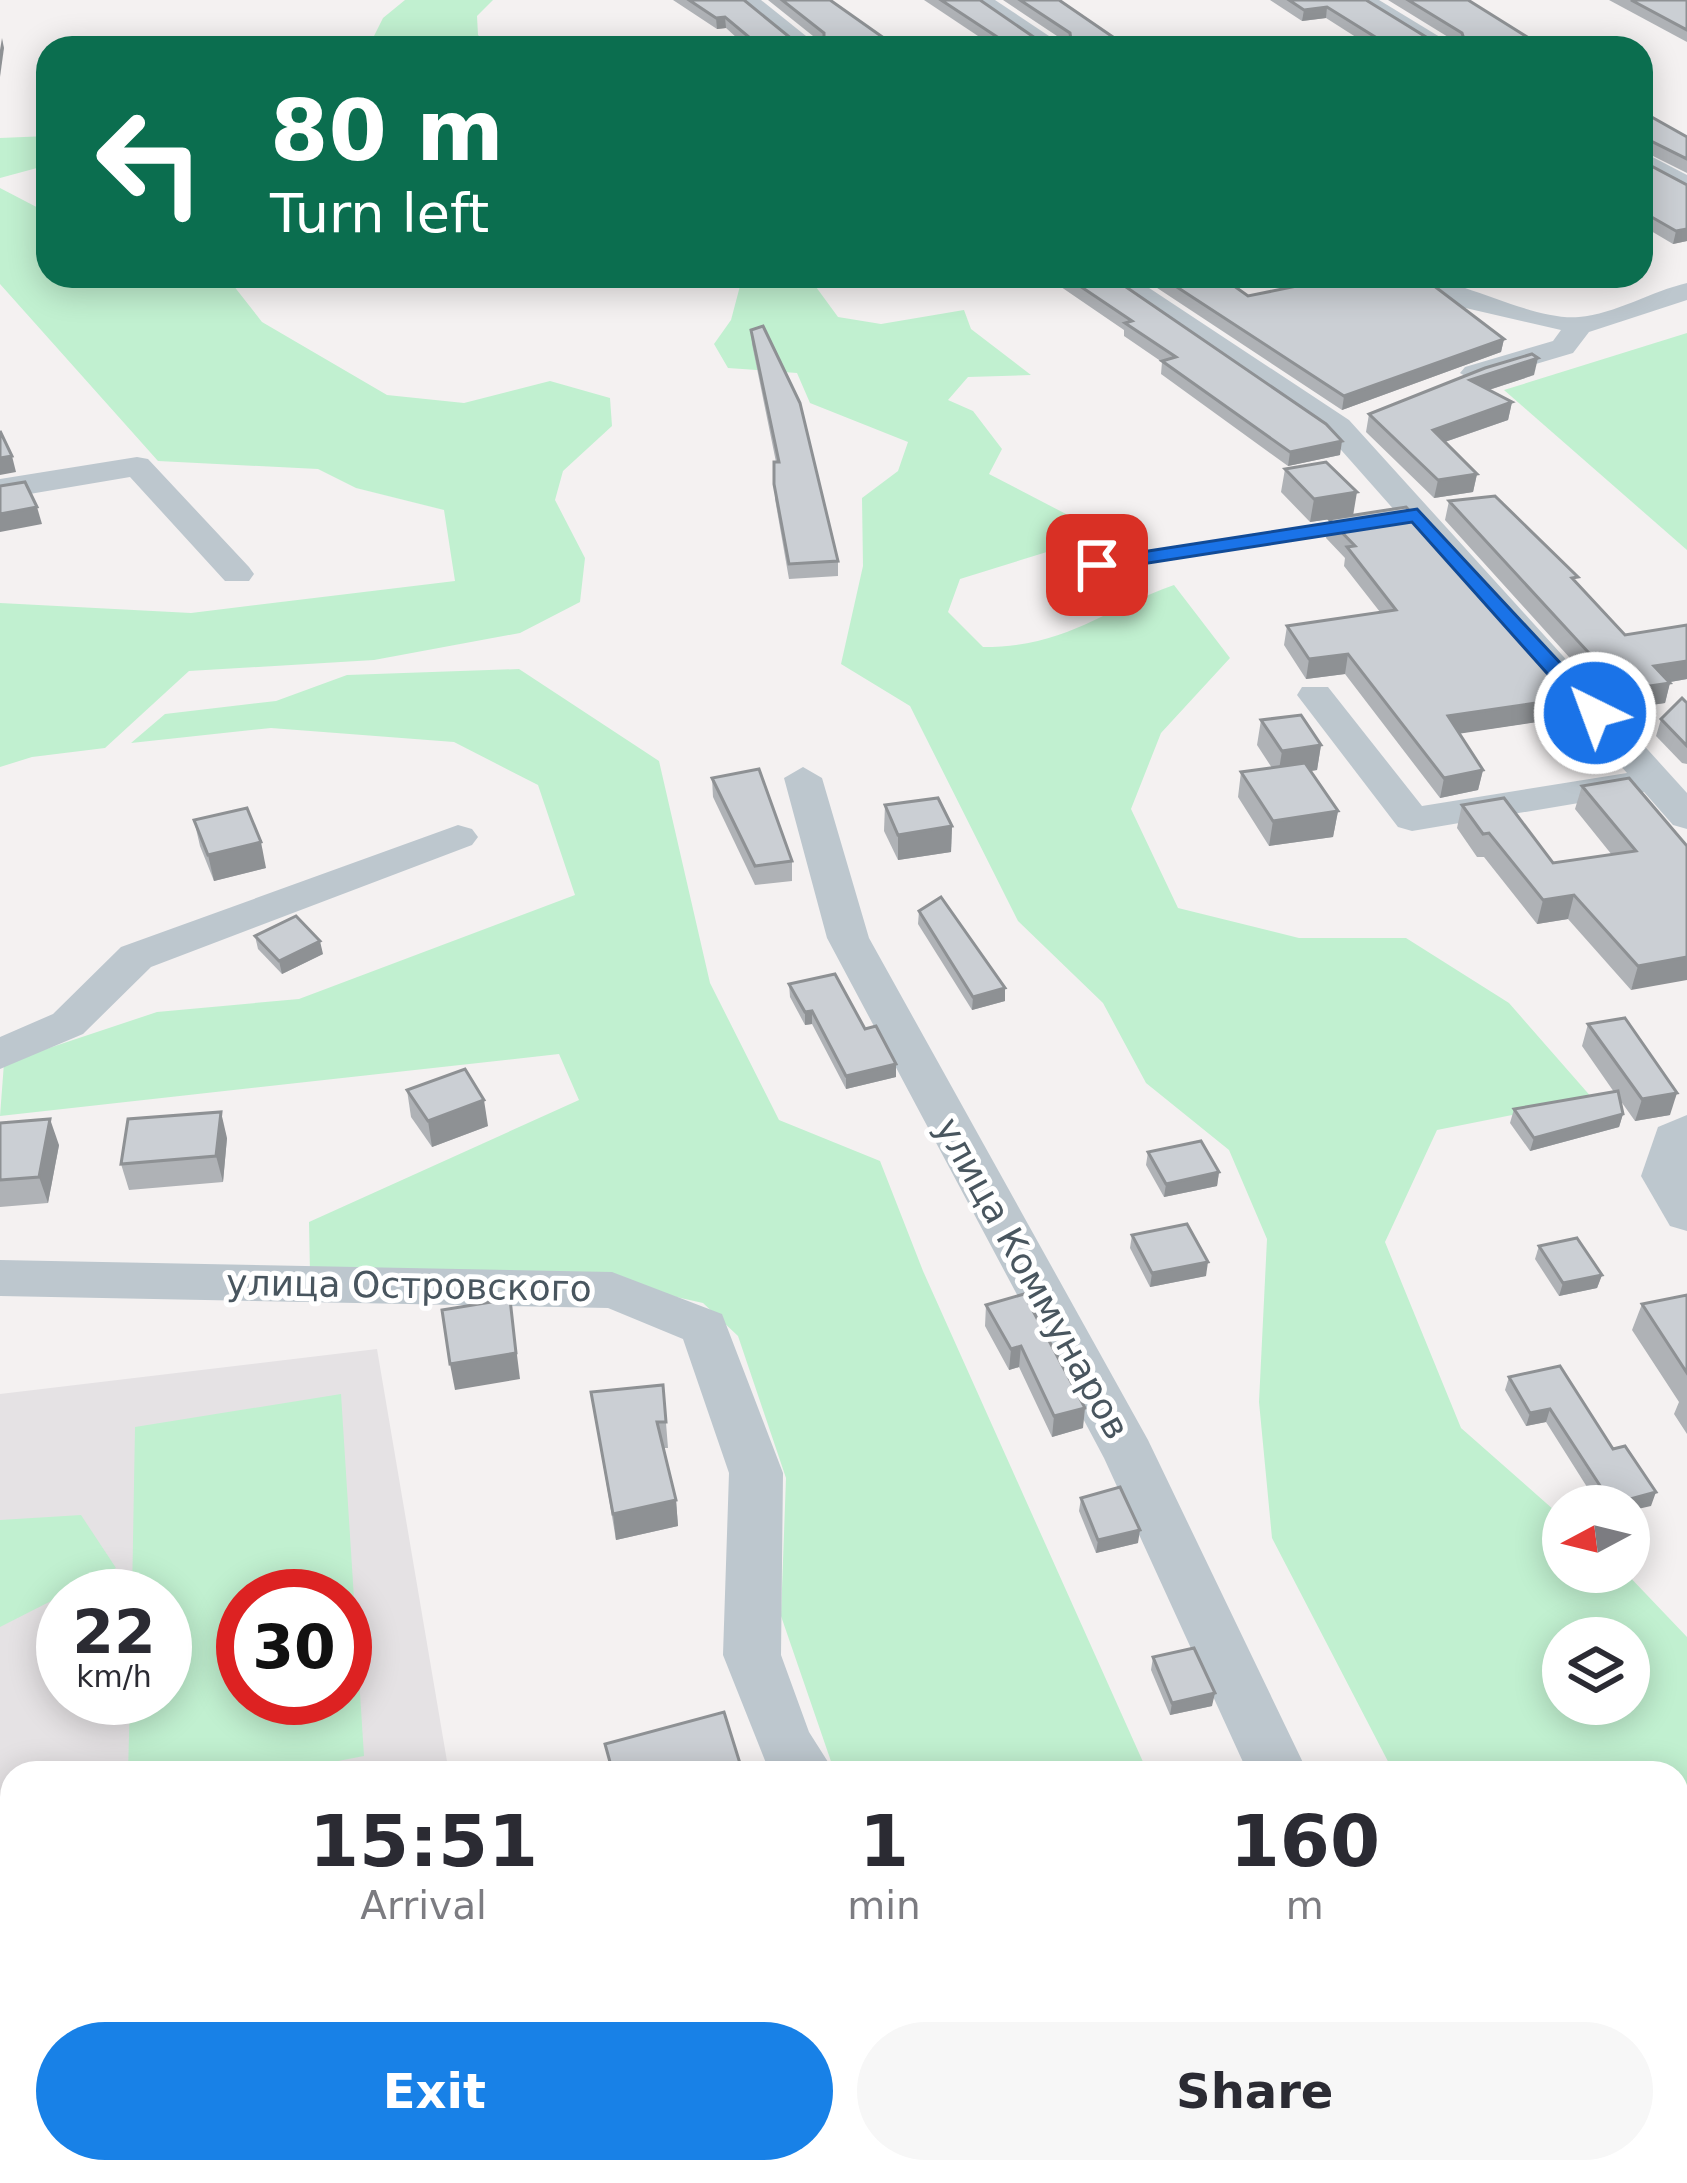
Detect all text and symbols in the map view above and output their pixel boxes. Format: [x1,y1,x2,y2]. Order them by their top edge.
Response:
text: 80 m [270,82,504,180]
icon: left [72,84,228,240]
text: Turn left [270,182,489,245]
pin [1046,514,1148,616]
icon: arrive [1064,532,1130,598]
position arrow [1532,650,1658,776]
street label: улица Коммунаров [927,1111,1138,1446]
street label: улица Островского [226,1262,592,1309]
north arrow [1542,1485,1650,1593]
map controls [1542,1485,1650,1725]
speed limit sign: 30 [216,1569,372,1725]
text: 22 [72,1597,156,1667]
button: layers [1542,1617,1650,1725]
text: km/h [76,1659,152,1694]
text: 15:51 [309,1799,538,1883]
text: 1 [859,1799,909,1883]
text: 160 [1230,1799,1380,1883]
text: Arrival [360,1883,487,1928]
text: min [847,1883,921,1928]
text: m [1286,1883,1324,1928]
button: Exit [36,2022,833,2160]
button: Share [857,2022,1653,2160]

